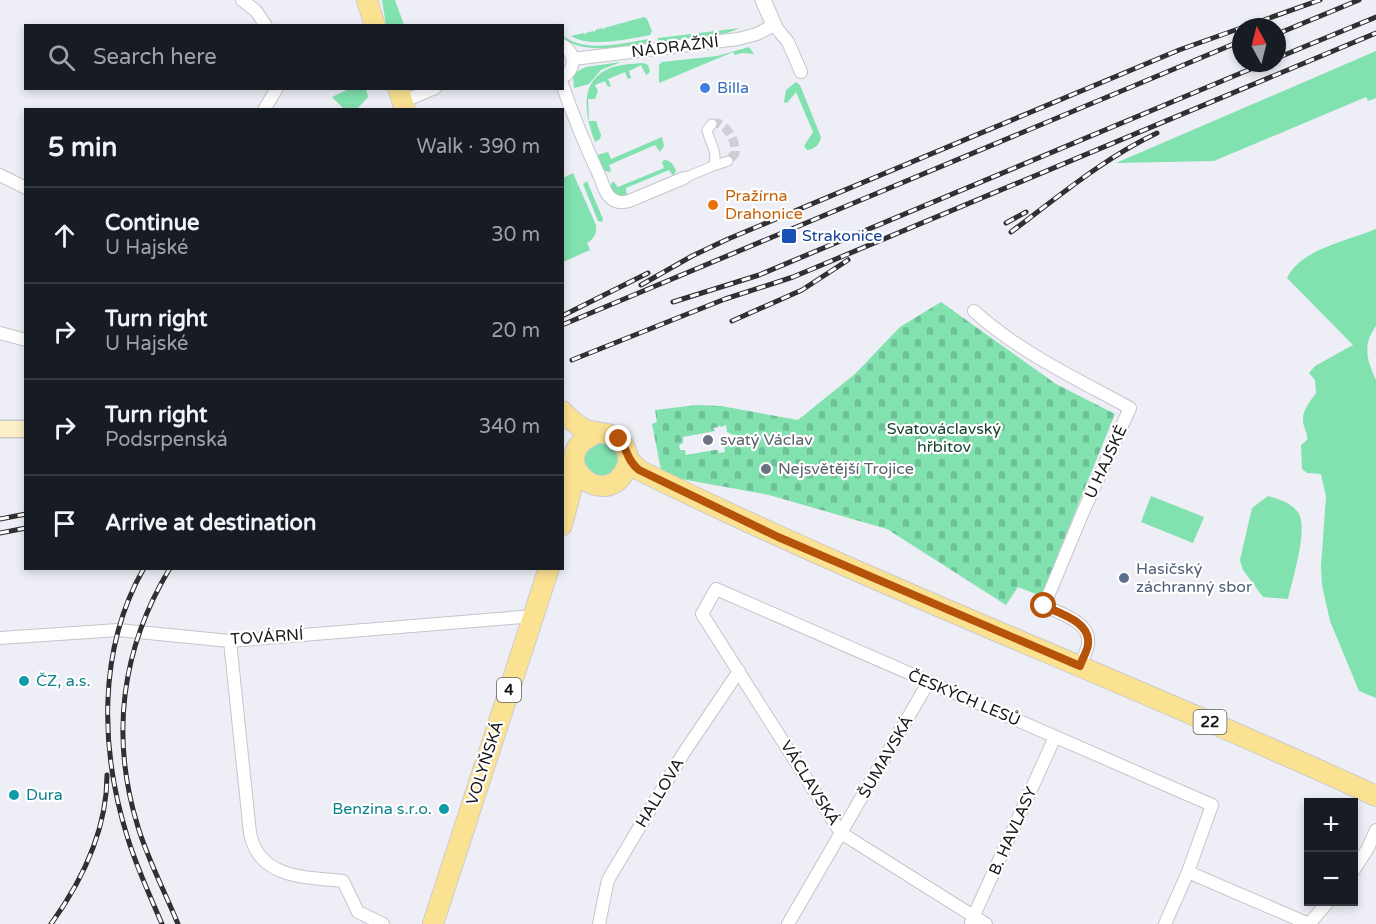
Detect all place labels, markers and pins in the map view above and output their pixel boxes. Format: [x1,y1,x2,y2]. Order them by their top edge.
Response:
place label: Billa [717,78,749,98]
marker: Billa [698,81,712,95]
place label: Pražírna Drahonice [725,186,803,224]
marker: Pražírna Drahonice [706,198,720,212]
place label: Strakonice [802,226,882,246]
marker: Strakonice [780,227,798,245]
place label: svatý Václav [720,430,813,450]
marker: svatý Václav [701,433,715,447]
place label: Nejsvětější Trojice [778,459,914,479]
marker: Nejsvětější Trojice [759,462,773,476]
place label: Hasičský záchranný sbor [1136,559,1253,597]
marker: Hasičský záchranný sbor [1117,571,1131,585]
place label: ČZ, a.s. [36,671,91,691]
marker: ČZ, a.s. [17,674,31,688]
place label: Dura [26,785,63,805]
marker: Dura [7,788,21,802]
place label: Benzina s.r.o. [332,799,432,819]
marker: Benzina s.r.o. [437,802,451,816]

